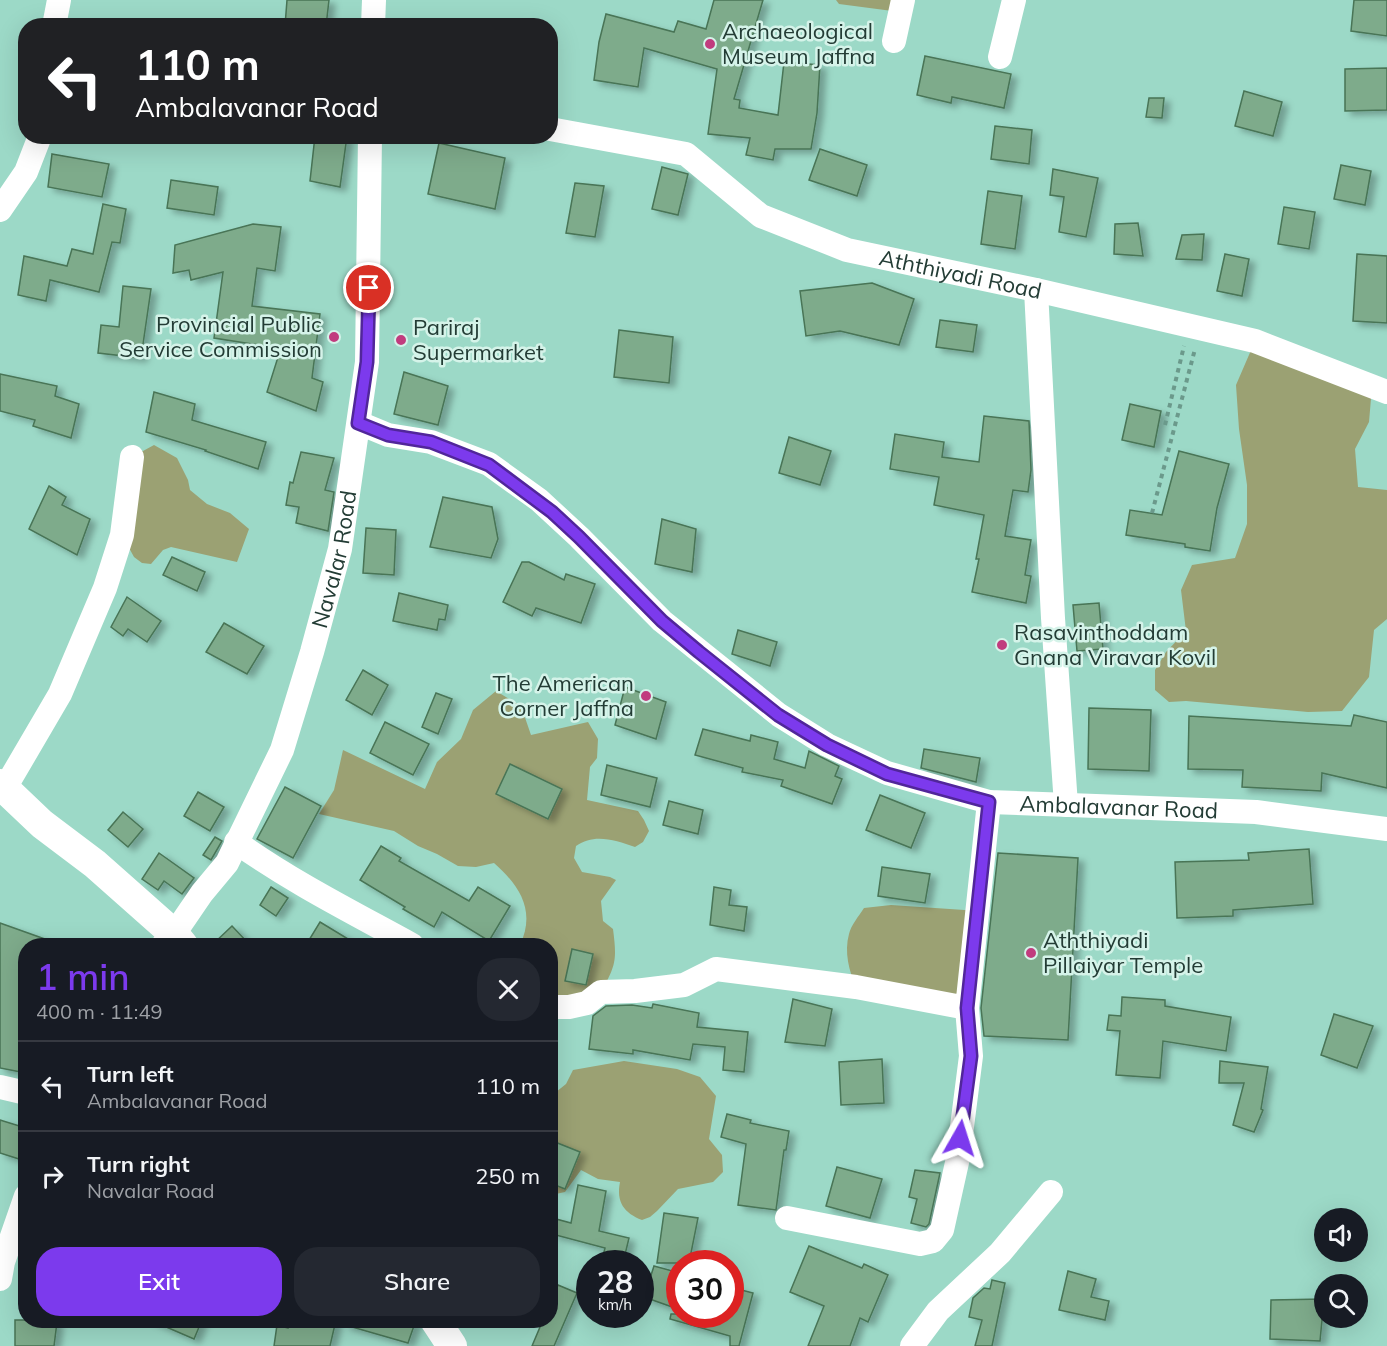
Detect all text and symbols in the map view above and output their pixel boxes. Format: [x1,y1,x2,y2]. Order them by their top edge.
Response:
place label: Archaeological Museum Jaffna [722,17,875,70]
marker: Archaeological Museum Jaffna [703,37,717,51]
text: 110 m [135,38,260,91]
icon: left [36,42,114,120]
text: Ambalavanar Road [135,90,379,124]
street label: Aththiyadi Road [877,243,1044,305]
pin [343,262,394,313]
icon: arrive [352,271,385,304]
place label: Provincial Public Service Commission [119,310,322,363]
place label: Pariraj Supermarket [413,313,544,366]
marker: Provincial Public Service Commission [327,330,341,344]
marker: Pariraj Supermarket [394,333,408,347]
street label: Navalar Road [305,489,362,631]
place label: Rasavinthoddam Gnana Viravar Kovil [1014,618,1216,671]
marker: Rasavinthoddam Gnana Viravar Kovil [995,638,1009,652]
place label: The American Corner Jaffna [493,669,634,722]
marker: The American Corner Jaffna [639,689,653,703]
street label: Ambalavanar Road [1019,789,1219,825]
place label: Aththiyadi Pillaiyar Temple [1043,926,1203,979]
marker: Aththiyadi Pillaiyar Temple [1024,946,1038,960]
text: 1 min [36,954,130,999]
button: close [477,958,540,1021]
text: 400 m · 11:49 [36,999,162,1024]
text: Turn left [87,1060,174,1088]
icon: left [36,1070,69,1103]
text: 110 m [475,1072,540,1100]
text: Ambalavanar Road [87,1088,268,1113]
position arrow [928,1106,992,1170]
text: Turn right [87,1150,190,1178]
icon: right [36,1160,69,1193]
text: 250 m [475,1162,540,1190]
text: Navalar Road [87,1178,215,1203]
map controls [1314,1208,1368,1328]
button: sound [1314,1208,1368,1262]
button: Exit [36,1247,282,1316]
button: Share [294,1247,540,1316]
speed limit sign: 30 [666,1250,744,1328]
text: 28 [597,1263,633,1301]
button: search [1314,1274,1368,1328]
text: km/h [598,1295,632,1314]

